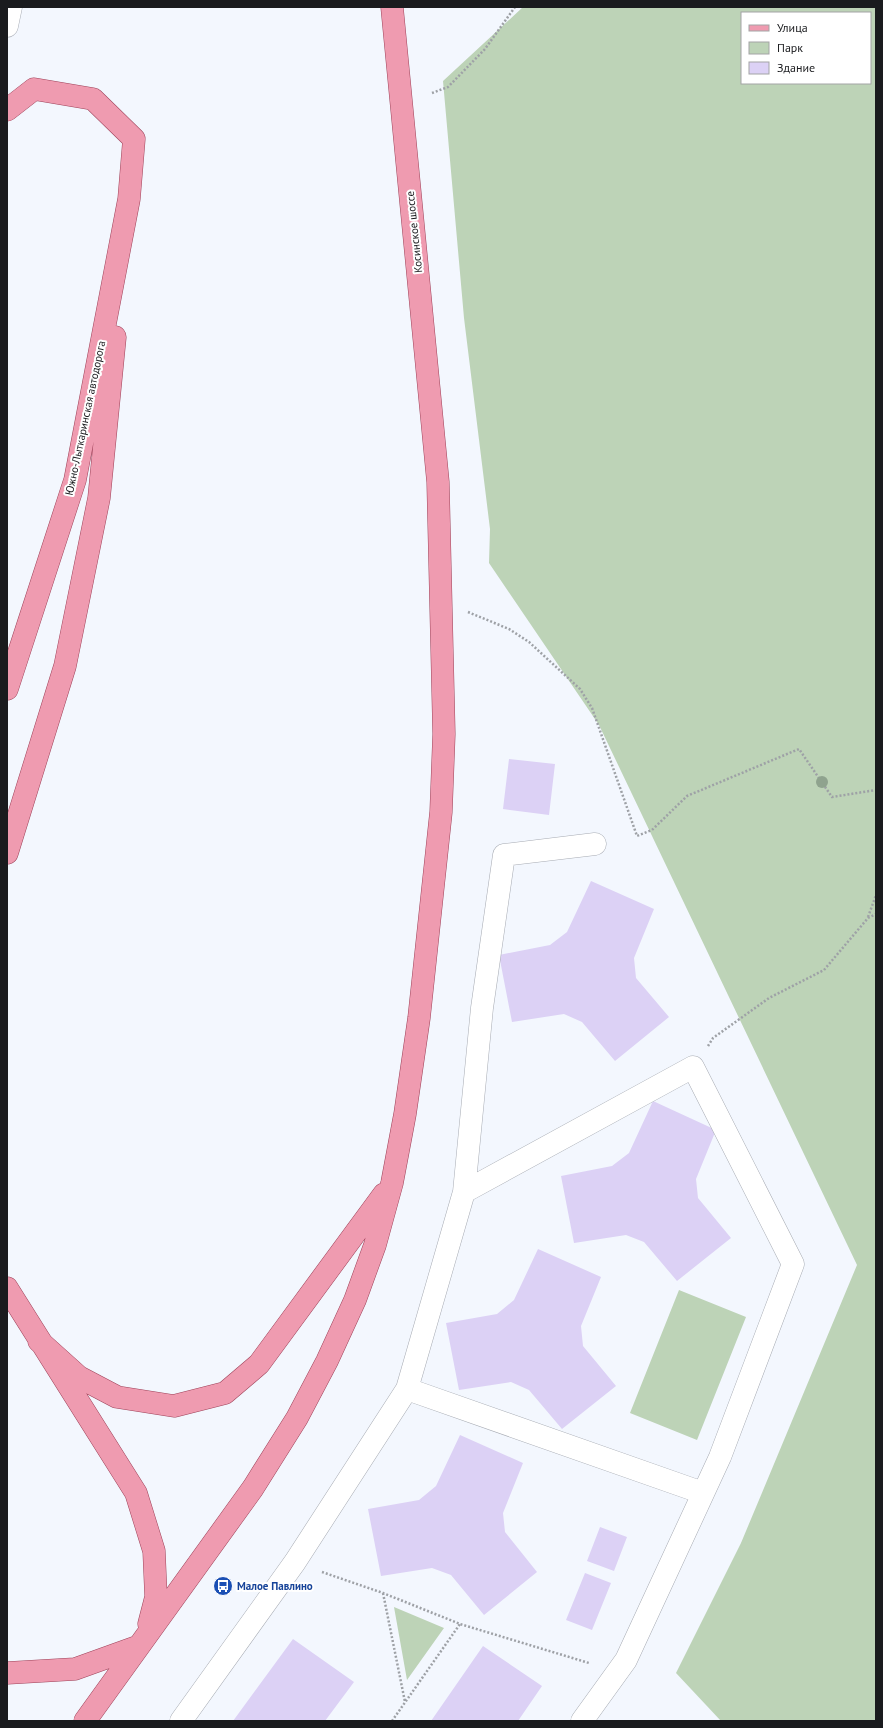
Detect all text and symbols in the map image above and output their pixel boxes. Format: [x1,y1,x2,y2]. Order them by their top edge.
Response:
legend [741,12,871,84]
text: Улица [777,20,808,35]
text: Парк [777,40,803,55]
text: Здание [777,60,815,75]
street label: Косинское шоссе [403,190,425,274]
street label: Южно-Лыткаринская автодорога [62,339,108,497]
bus stop icon: Малое Павлино [212,1575,234,1597]
place label: Малое Павлино [237,1579,313,1593]

